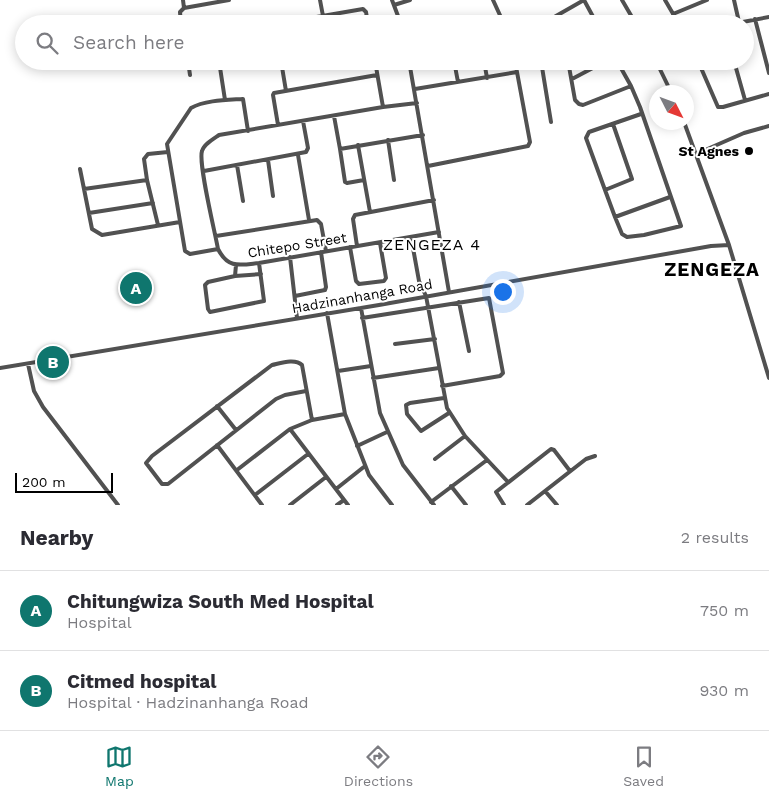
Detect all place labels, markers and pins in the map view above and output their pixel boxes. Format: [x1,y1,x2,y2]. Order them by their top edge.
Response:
place label: St Agnes [679,143,740,159]
marker: St Agnes [743,145,755,157]
pin: A [120,269,152,307]
pin: B [37,343,69,381]

